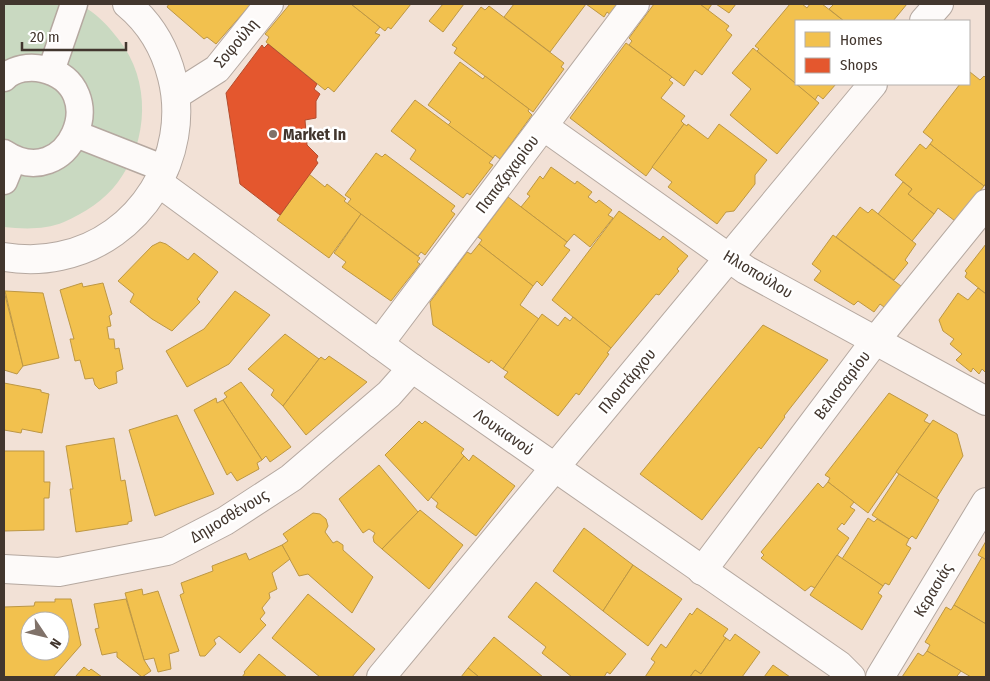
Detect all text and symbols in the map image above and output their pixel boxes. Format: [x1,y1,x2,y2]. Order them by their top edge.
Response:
street label: Σοφούλη [210,15,262,71]
scale bar [22,20,126,52]
legend [795,20,970,85]
text: 20 m [30,28,60,46]
text: Homes [840,31,882,49]
text: Shops [840,56,878,74]
place label: Market In [283,125,346,144]
marker: Market In [267,128,279,140]
street label: Παπαζαχαρίου [471,131,543,217]
street label: Ηλιοπούλου [720,246,796,302]
street label: Πλουτάρχου [594,345,660,417]
street label: Βελισσαρίου [810,347,874,423]
street label: Λουκιανού [470,404,538,460]
street label: Δημοσθένους [187,485,272,547]
street label: Κερασιάς [910,559,957,620]
north arrow [20,611,70,661]
text: N [46,635,65,651]

